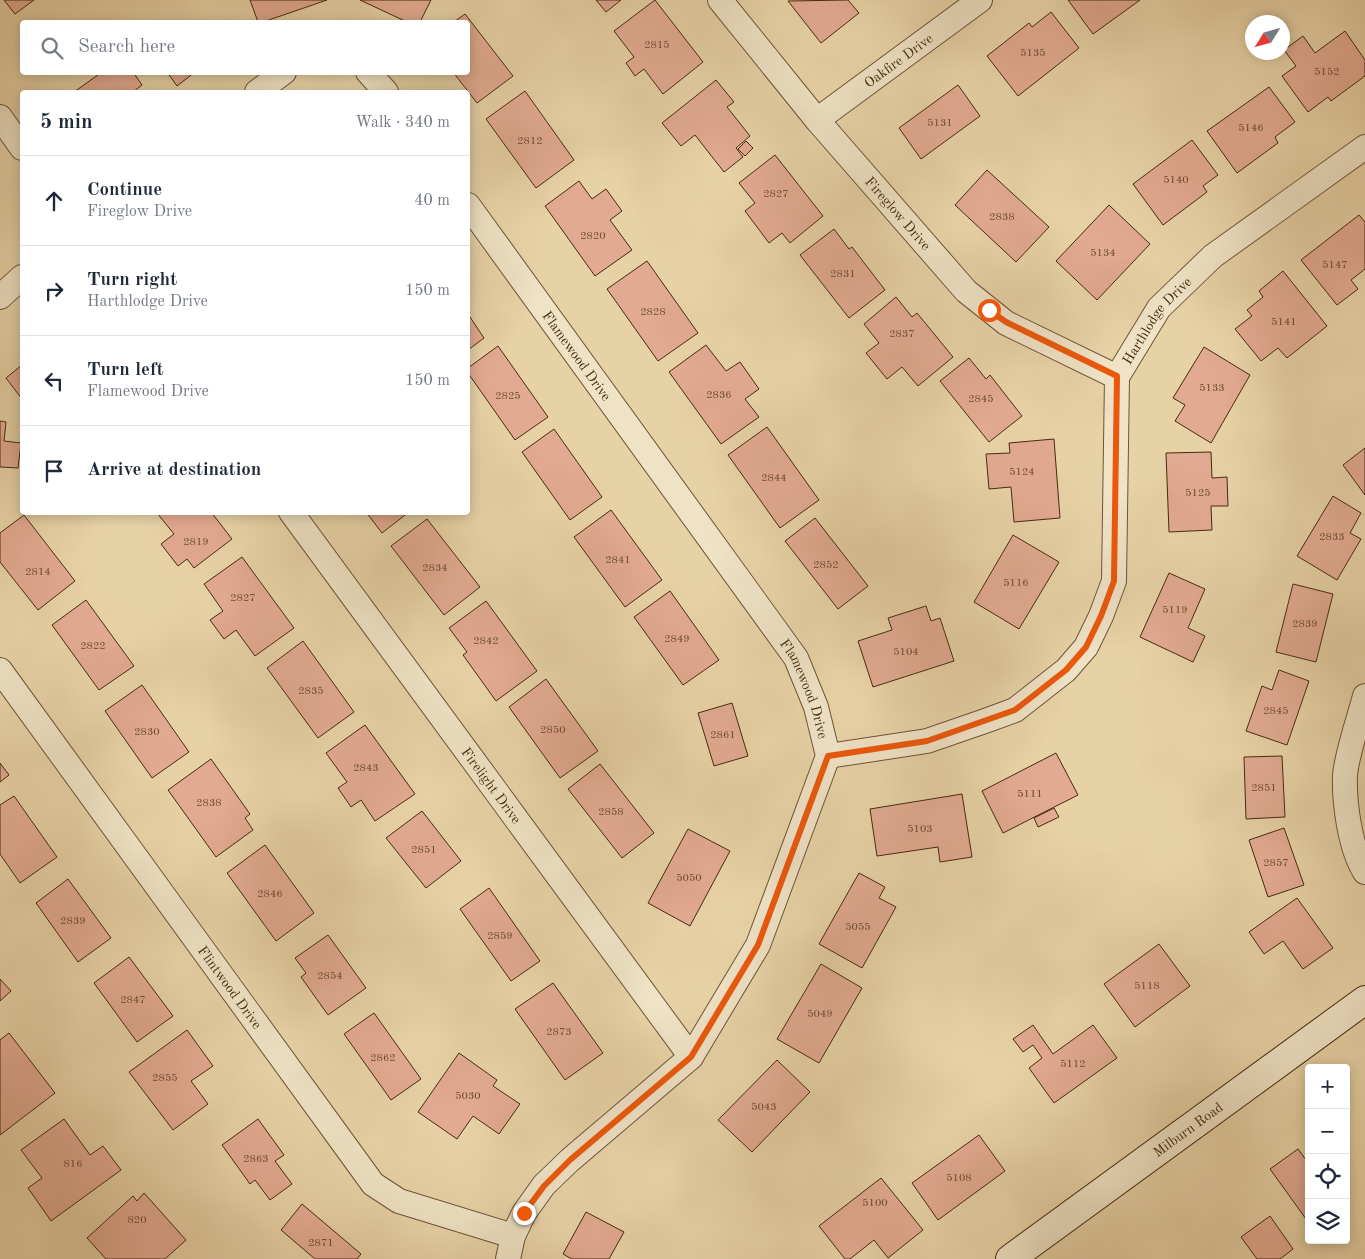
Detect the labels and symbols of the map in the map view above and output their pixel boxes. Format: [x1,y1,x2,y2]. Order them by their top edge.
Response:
north arrow [1245,15,1290,60]
street label: Oakfire Drive [862,31,936,91]
house number: 2815 [644,40,670,51]
house number: 5135 [1020,48,1046,59]
house number: 5152 [1314,67,1340,78]
house number: 5131 [927,118,953,129]
house number: 5146 [1238,123,1264,134]
house number: 2812 [517,136,543,147]
street label: Fireglow Drive [862,175,933,253]
house number: 5140 [1163,175,1189,186]
house number: 2827 [763,189,789,200]
house number: 2838 [989,212,1015,223]
house number: 2820 [580,231,606,242]
house number: 5134 [1090,248,1116,259]
house number: 5147 [1322,260,1348,271]
house number: 2831 [830,269,856,280]
street label: Harthlodge Drive [1120,275,1195,367]
route start [978,299,1001,322]
house number: 2828 [640,307,666,318]
street label: Flamewood Drive [539,309,613,404]
house number: 5141 [1271,317,1297,328]
house number: 2837 [889,329,915,340]
house number: 5133 [1199,383,1225,394]
house number: 2836 [706,390,732,401]
house number: 2825 [495,391,521,402]
house number: 2845 [968,394,994,405]
house number: 5124 [1009,467,1035,478]
house number: 2844 [761,473,787,484]
house number: 5125 [1185,488,1211,499]
house number: 2833 [1319,532,1345,543]
house number: 2819 [183,537,209,548]
house number: 2841 [605,555,631,566]
house number: 2852 [813,560,839,571]
house number: 2834 [422,563,448,574]
house number: 2814 [25,567,51,578]
house number: 5116 [1003,578,1029,589]
house number: 2827 [230,593,256,604]
house number: 5119 [1162,605,1188,616]
house number: 2839 [1292,619,1318,630]
house number: 2849 [664,634,690,645]
house number: 2842 [473,636,499,647]
street label: Flamewood Drive [777,637,829,740]
house number: 2822 [80,641,106,652]
house number: 5104 [893,647,919,658]
house number: 2835 [298,686,324,697]
house number: 2845 [1263,706,1289,717]
house number: 2850 [540,725,566,736]
house number: 2830 [134,727,160,738]
house number: 2861 [710,730,736,741]
street label: Firelight Drive [458,745,523,827]
house number: 2843 [353,763,379,774]
house number: 2851 [1251,783,1277,794]
house number: 5111 [1017,789,1043,800]
house number: 2838 [196,798,222,809]
house number: 2858 [598,807,624,818]
house number: 5103 [907,824,933,835]
house number: 2851 [411,845,437,856]
house number: 2857 [1263,858,1289,869]
house number: 5050 [676,873,702,884]
house number: 2846 [257,889,283,900]
house number: 2839 [60,916,86,927]
house number: 5055 [845,922,871,933]
house number: 2859 [487,931,513,942]
street label: Flintwood Drive [195,944,264,1032]
house number: 2854 [317,971,343,982]
house number: 5118 [1134,981,1160,992]
house number: 2847 [120,995,146,1006]
house number: 5049 [807,1009,833,1020]
house number: 2873 [546,1027,572,1038]
house number: 2862 [370,1053,396,1064]
house number: 5112 [1060,1059,1086,1070]
house number: 2855 [152,1073,178,1084]
house number: 5030 [455,1091,481,1102]
street label: Milburn Road [1151,1100,1226,1160]
house number: 5043 [751,1102,777,1113]
house number: 2863 [243,1154,269,1165]
house number: 816 [63,1159,83,1170]
house number: 5108 [946,1173,972,1184]
house number: 5100 [862,1198,888,1209]
route end [513,1202,536,1225]
house number: 820 [127,1215,147,1226]
house number: 2871 [308,1238,334,1249]

